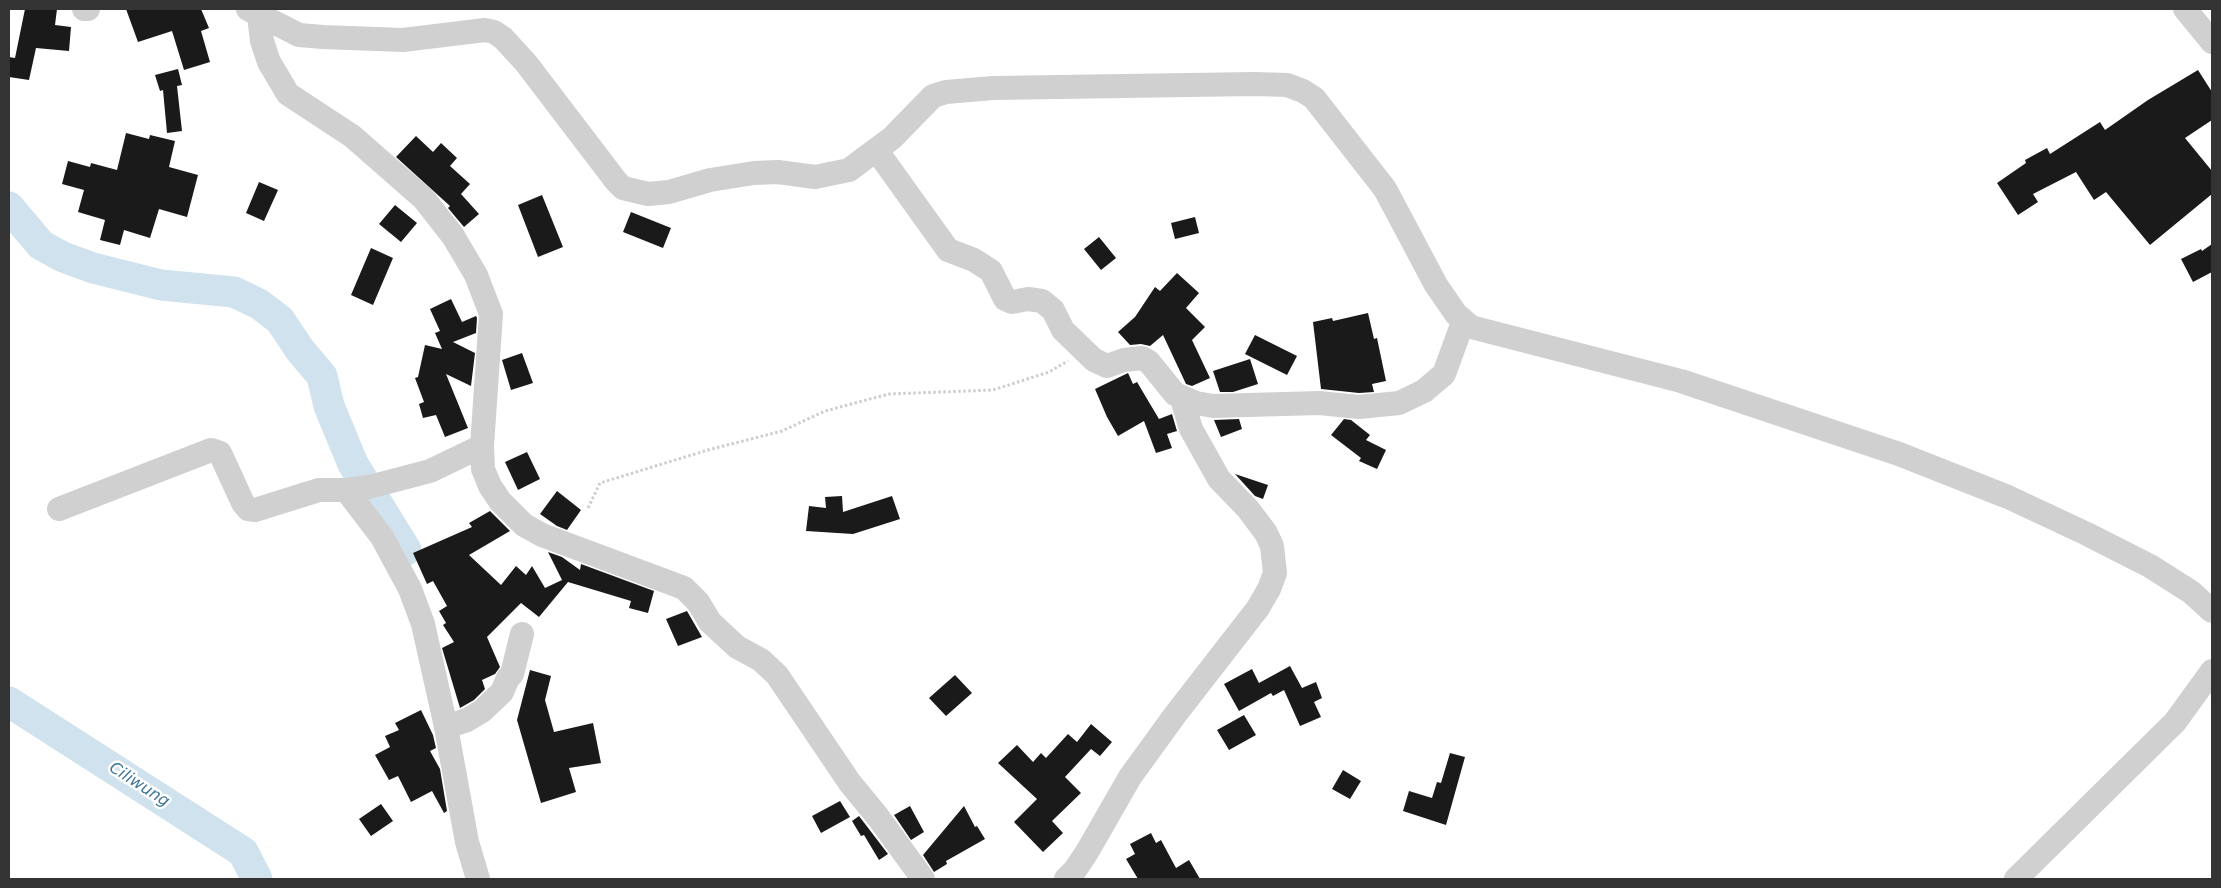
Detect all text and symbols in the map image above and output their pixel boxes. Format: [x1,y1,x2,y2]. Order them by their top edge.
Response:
water label: Ciliwung [105,758,173,812]

